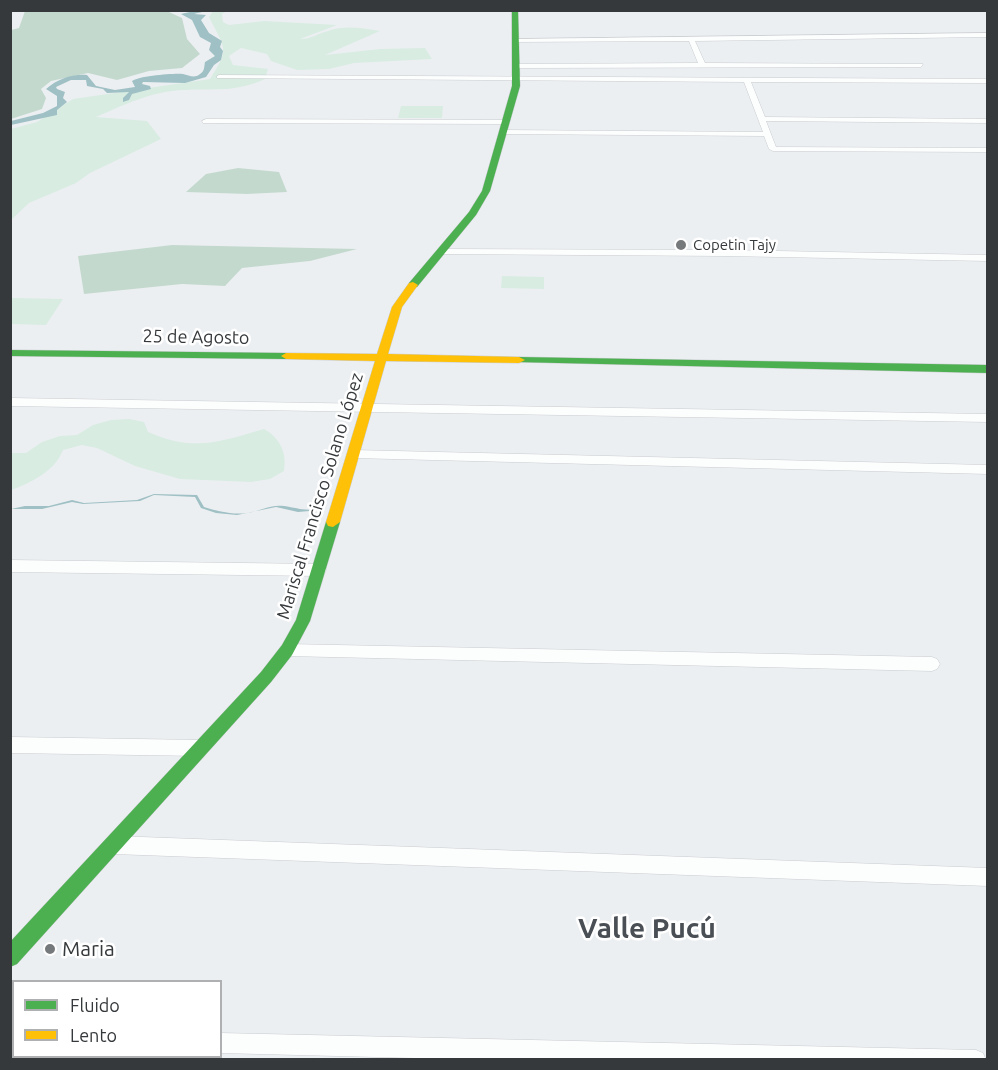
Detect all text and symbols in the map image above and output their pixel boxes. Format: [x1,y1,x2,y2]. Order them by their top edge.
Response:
place label: Copetin Tajy [693,236,776,254]
marker: Copetin Tajy [674,238,688,252]
street label: 25 de Agosto [142,325,250,349]
street label: Mariscal Francisco Solano López [272,370,368,622]
district label: Valle Pucú [578,912,716,946]
place label: Maria [62,936,115,962]
marker: Maria [43,942,57,956]
legend [12,980,222,1058]
text: Fluido [70,995,120,1015]
text: Lento [70,1025,117,1045]

